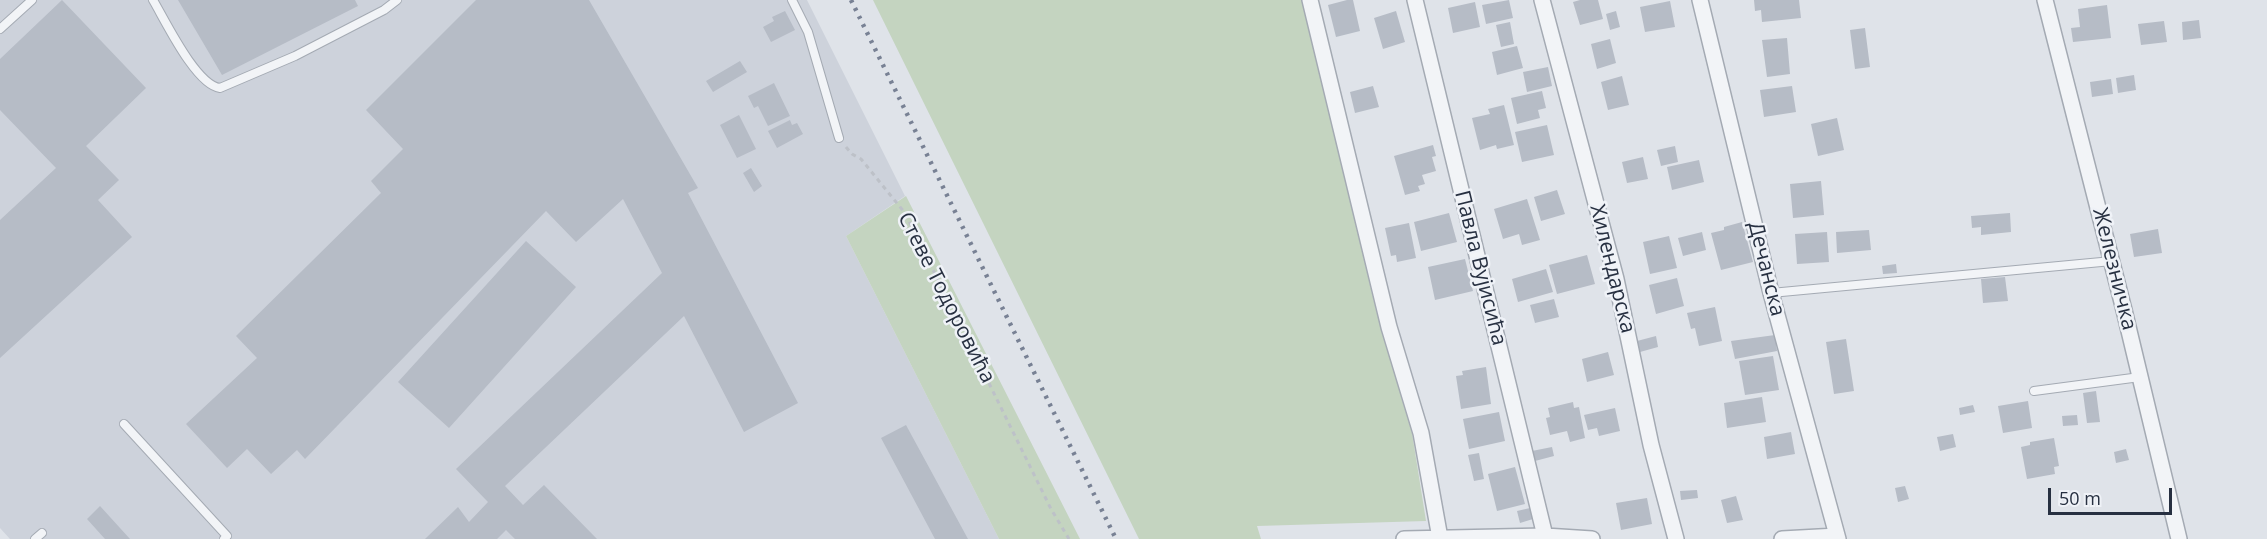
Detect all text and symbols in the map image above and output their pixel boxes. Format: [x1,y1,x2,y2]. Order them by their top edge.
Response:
street label: Павла Вујисића [1449,188,1511,348]
street label: Хилендарска [1584,202,1640,336]
street label: Железничка [2087,205,2141,333]
street label: Стеве Тодоровића [892,208,1000,388]
street label: Дечанска [1742,219,1790,319]
scale bar [2051,476,2176,514]
text: 50 m [2059,486,2101,510]

